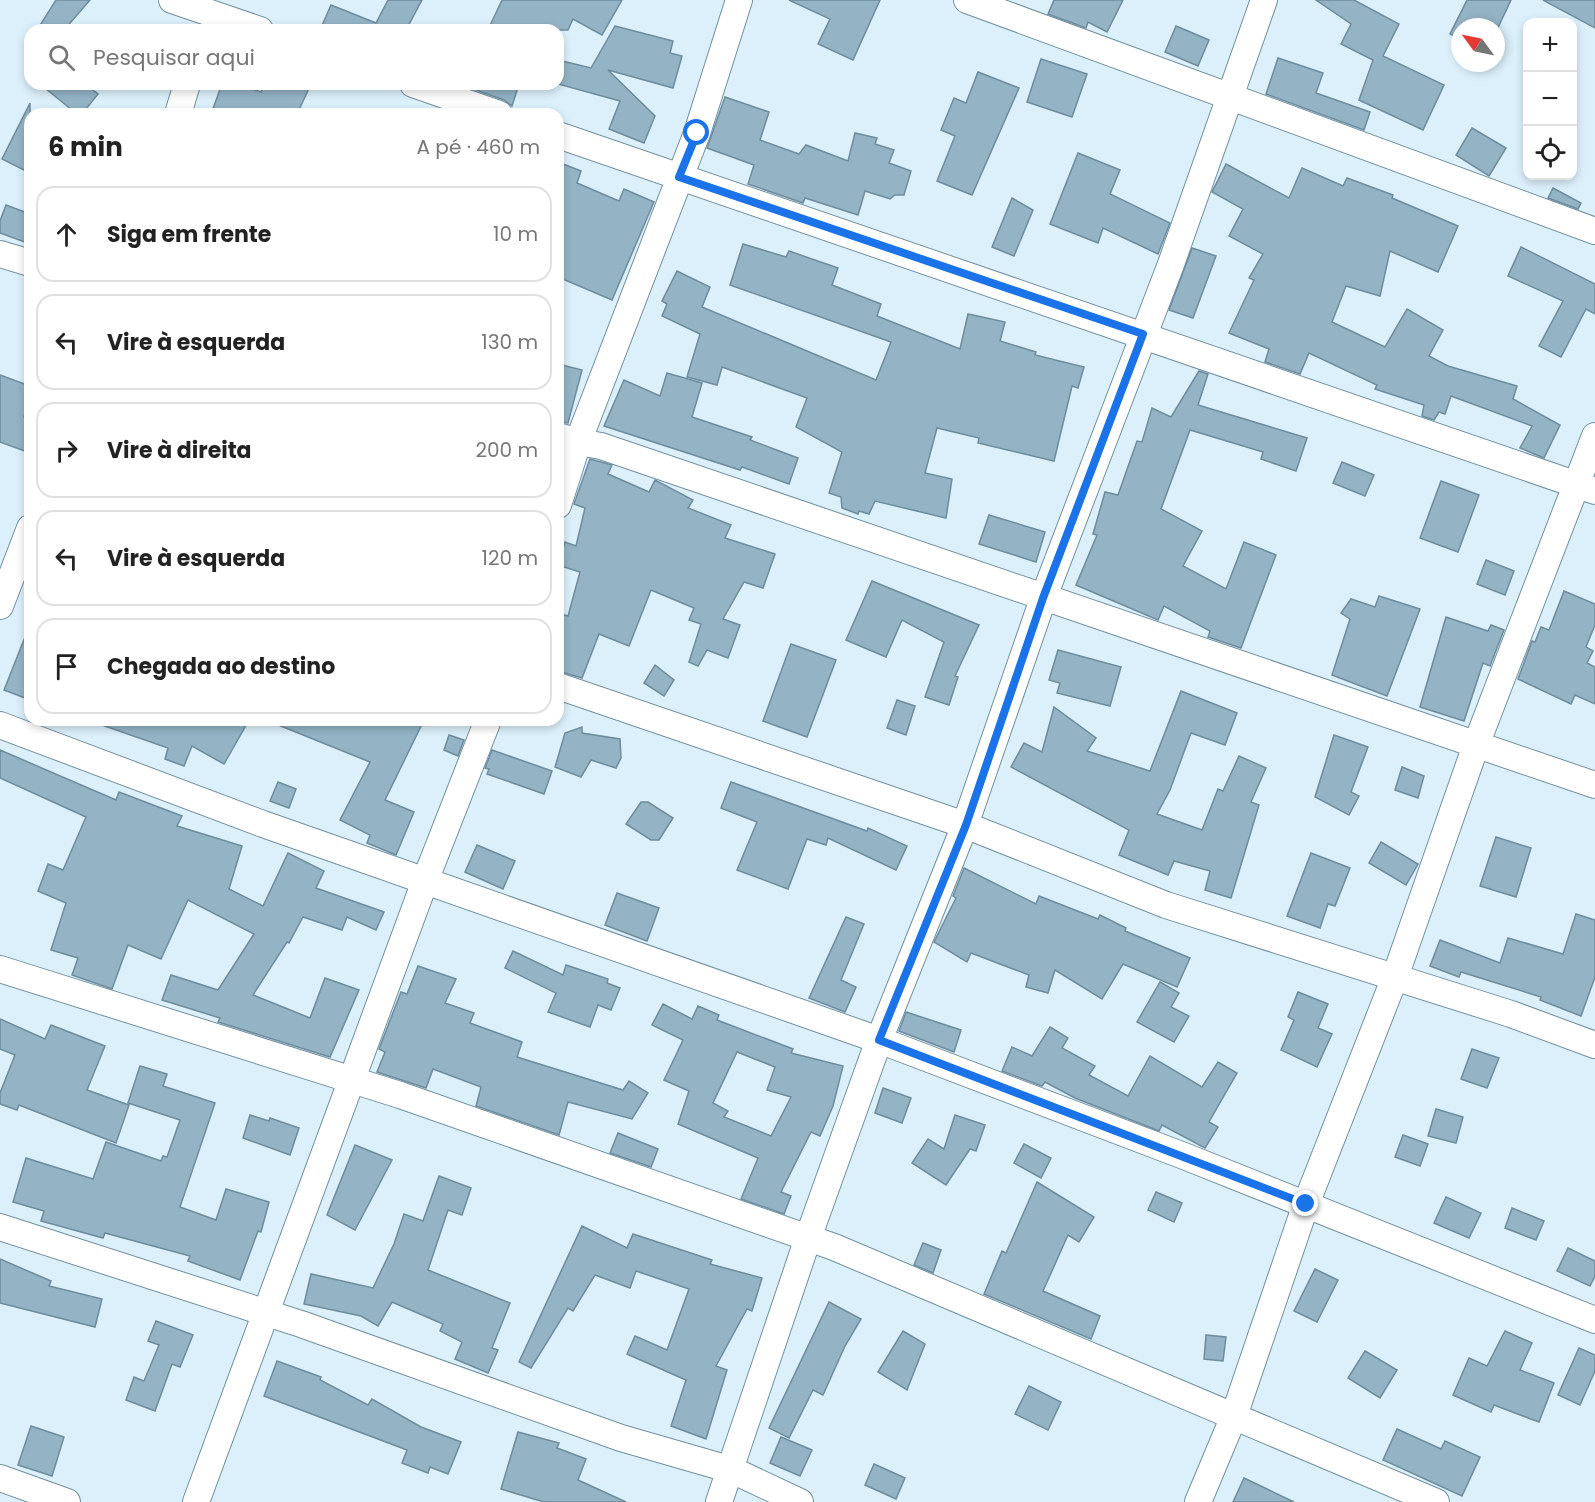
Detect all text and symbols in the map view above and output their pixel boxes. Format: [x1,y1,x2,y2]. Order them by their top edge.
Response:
north arrow [1451,18,1505,72]
map controls [1523,18,1577,180]
button: + [1523,18,1577,72]
search box [24,24,564,90]
icon: search [45,41,78,74]
text: Pesquisar aqui [93,42,255,73]
button: − [1523,72,1577,126]
route start [683,119,709,145]
button: locate [1523,126,1577,180]
text: 6 min [48,129,123,165]
text: A pé · 460 m [417,133,540,161]
icon: ahead [50,218,83,251]
text: Siga em frente [107,219,271,250]
text: 10 m [493,220,538,248]
icon: left [50,326,83,359]
text: Vire à esquerda [107,327,285,358]
text: 130 m [481,328,538,356]
icon: right [50,434,83,467]
text: Vire à direita [107,435,252,466]
text: 200 m [475,436,538,464]
icon: left [50,542,83,575]
text: Vire à esquerda [107,543,285,574]
text: 120 m [482,544,538,572]
icon: arrive [50,650,83,683]
text: Chegada ao destino [107,651,335,682]
route end [1292,1190,1318,1216]

